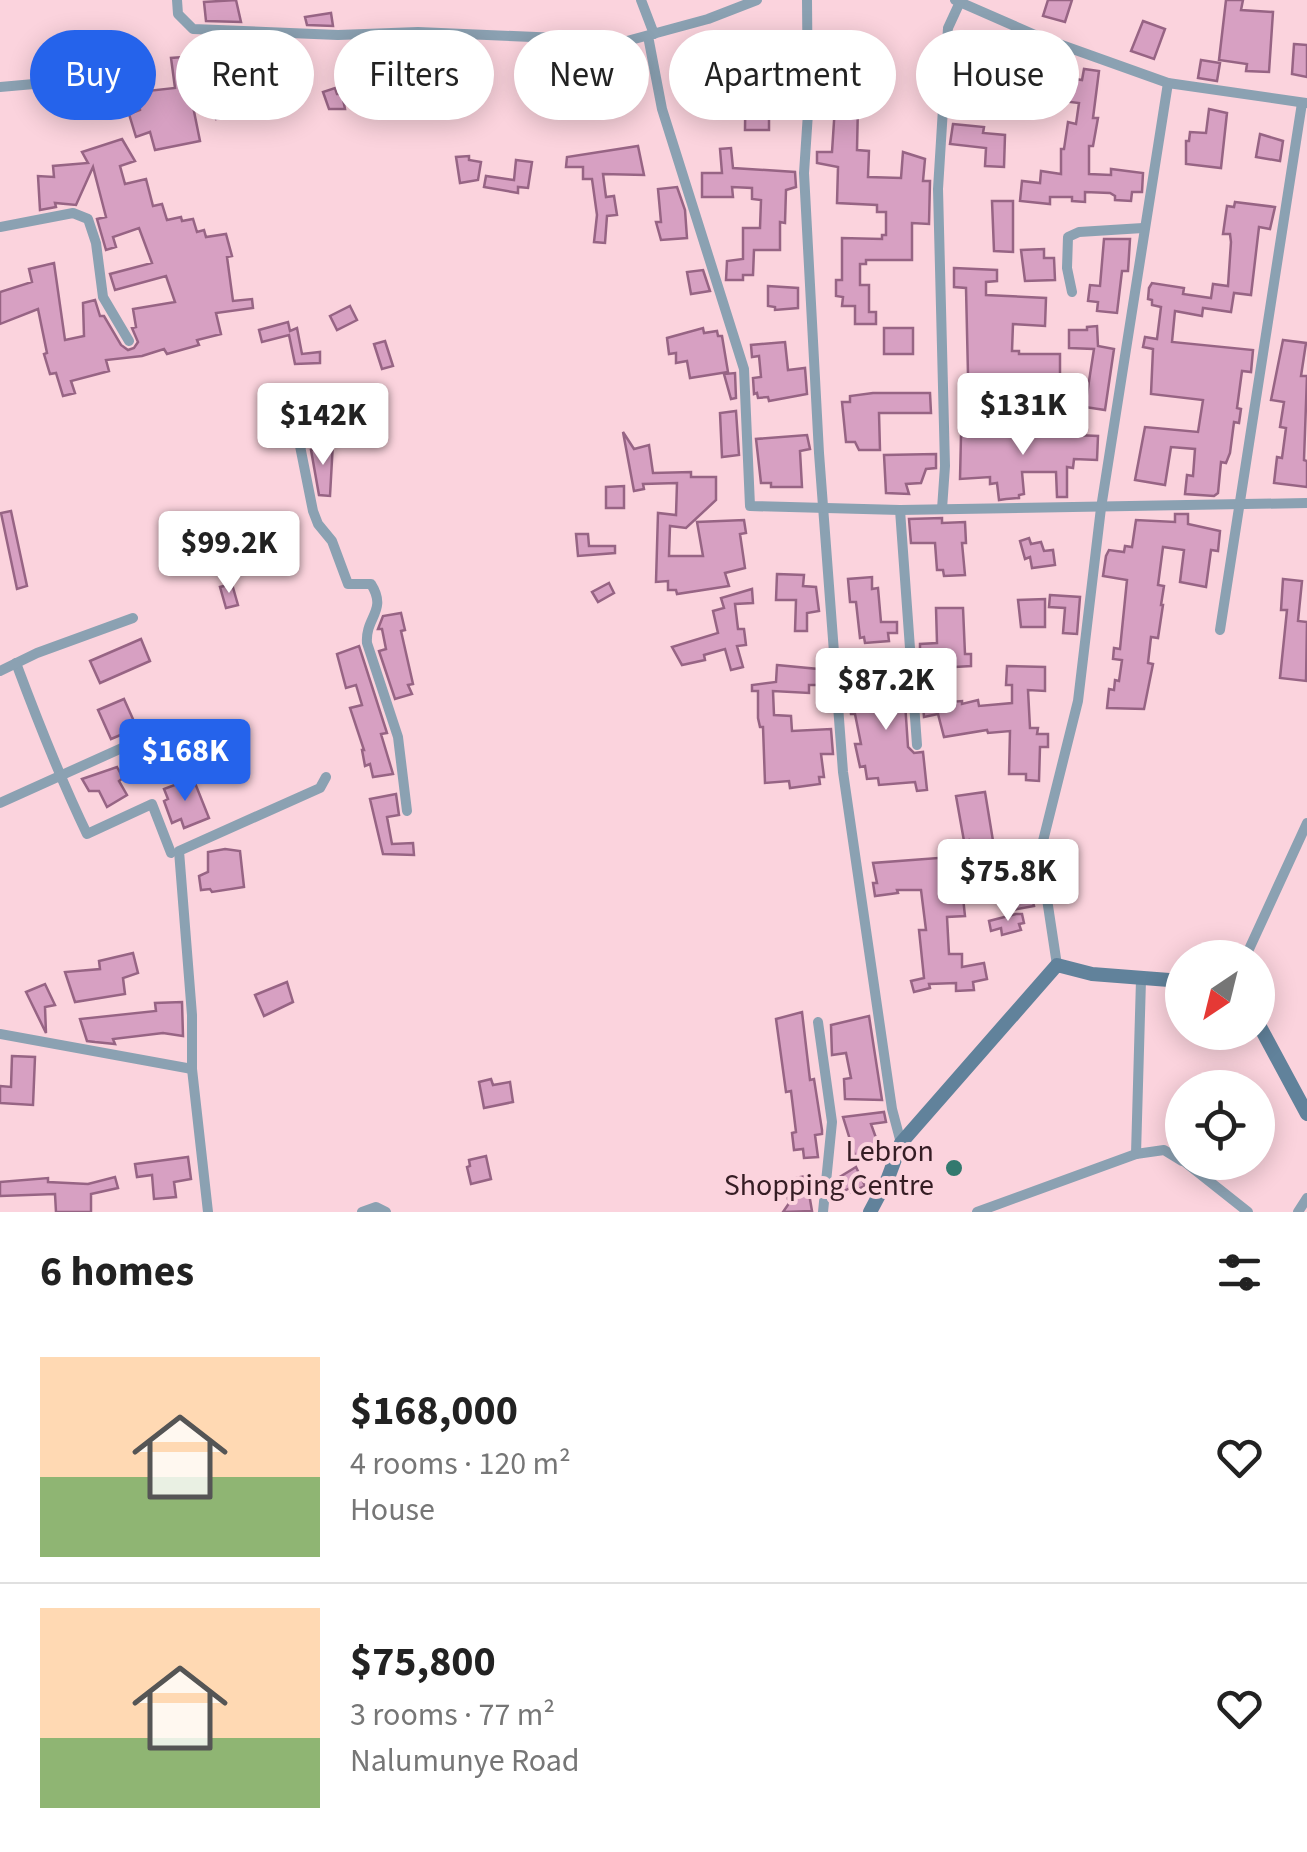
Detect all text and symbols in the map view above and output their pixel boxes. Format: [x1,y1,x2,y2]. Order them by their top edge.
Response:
chip: Buy [30,30,156,120]
chip: Rent [176,30,314,120]
chip: Filters [334,30,494,120]
chip: New [514,30,649,120]
chip: Apartment [669,30,896,120]
chip: House [916,30,1079,120]
pin: $131K [953,373,1093,458]
text: $131K [979,382,1067,428]
pin: $142K [253,383,393,468]
text: $142K [279,392,367,438]
pin: $99.2K [148,511,310,596]
text: $99.2K [181,520,277,566]
pin: $87.2K [805,648,967,733]
text: $87.2K [838,657,934,703]
pin: $168K [115,719,255,804]
text: $168K [141,728,229,774]
pin: $75.8K [927,839,1089,924]
text: $75.8K [960,848,1056,894]
north arrow [1165,940,1275,1050]
map controls [1165,940,1275,1180]
button: locate [1165,1070,1275,1180]
place label: Lebron Shopping Centre [724,1130,934,1207]
marker: Lebron Shopping Centre [943,1157,965,1179]
text: 6 homes [40,1242,194,1302]
icon: filters [1212,1245,1267,1300]
text: $168,000 [350,1381,518,1441]
icon: home [120,1397,240,1517]
icon: heart [1212,1430,1267,1485]
text: 4 rooms · 120 m² [350,1441,571,1487]
text: House [350,1487,435,1533]
text: $75,800 [350,1632,496,1692]
icon: home [120,1648,240,1768]
icon: heart [1212,1681,1267,1736]
text: 3 rooms · 77 m² [350,1692,555,1738]
text: Nalumunye Road [350,1738,580,1784]

